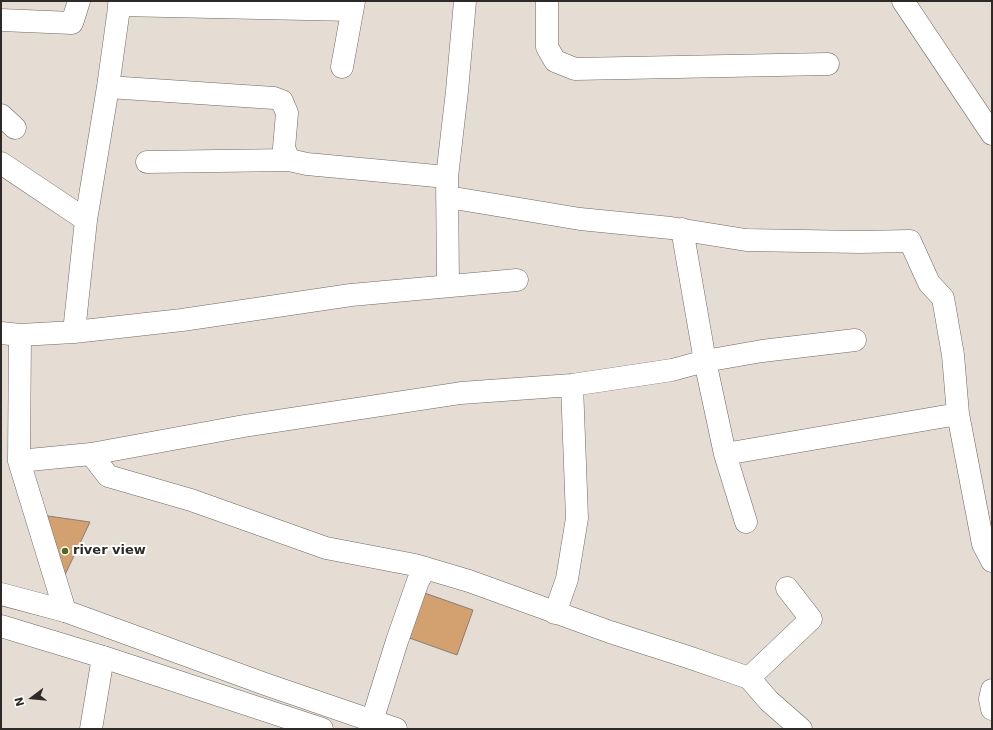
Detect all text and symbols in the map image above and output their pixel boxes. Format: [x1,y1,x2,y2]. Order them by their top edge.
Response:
place label: river view [73,543,146,559]
marker: river view [60,546,70,556]
north arrow [12,678,52,718]
text: N [12,695,28,708]

